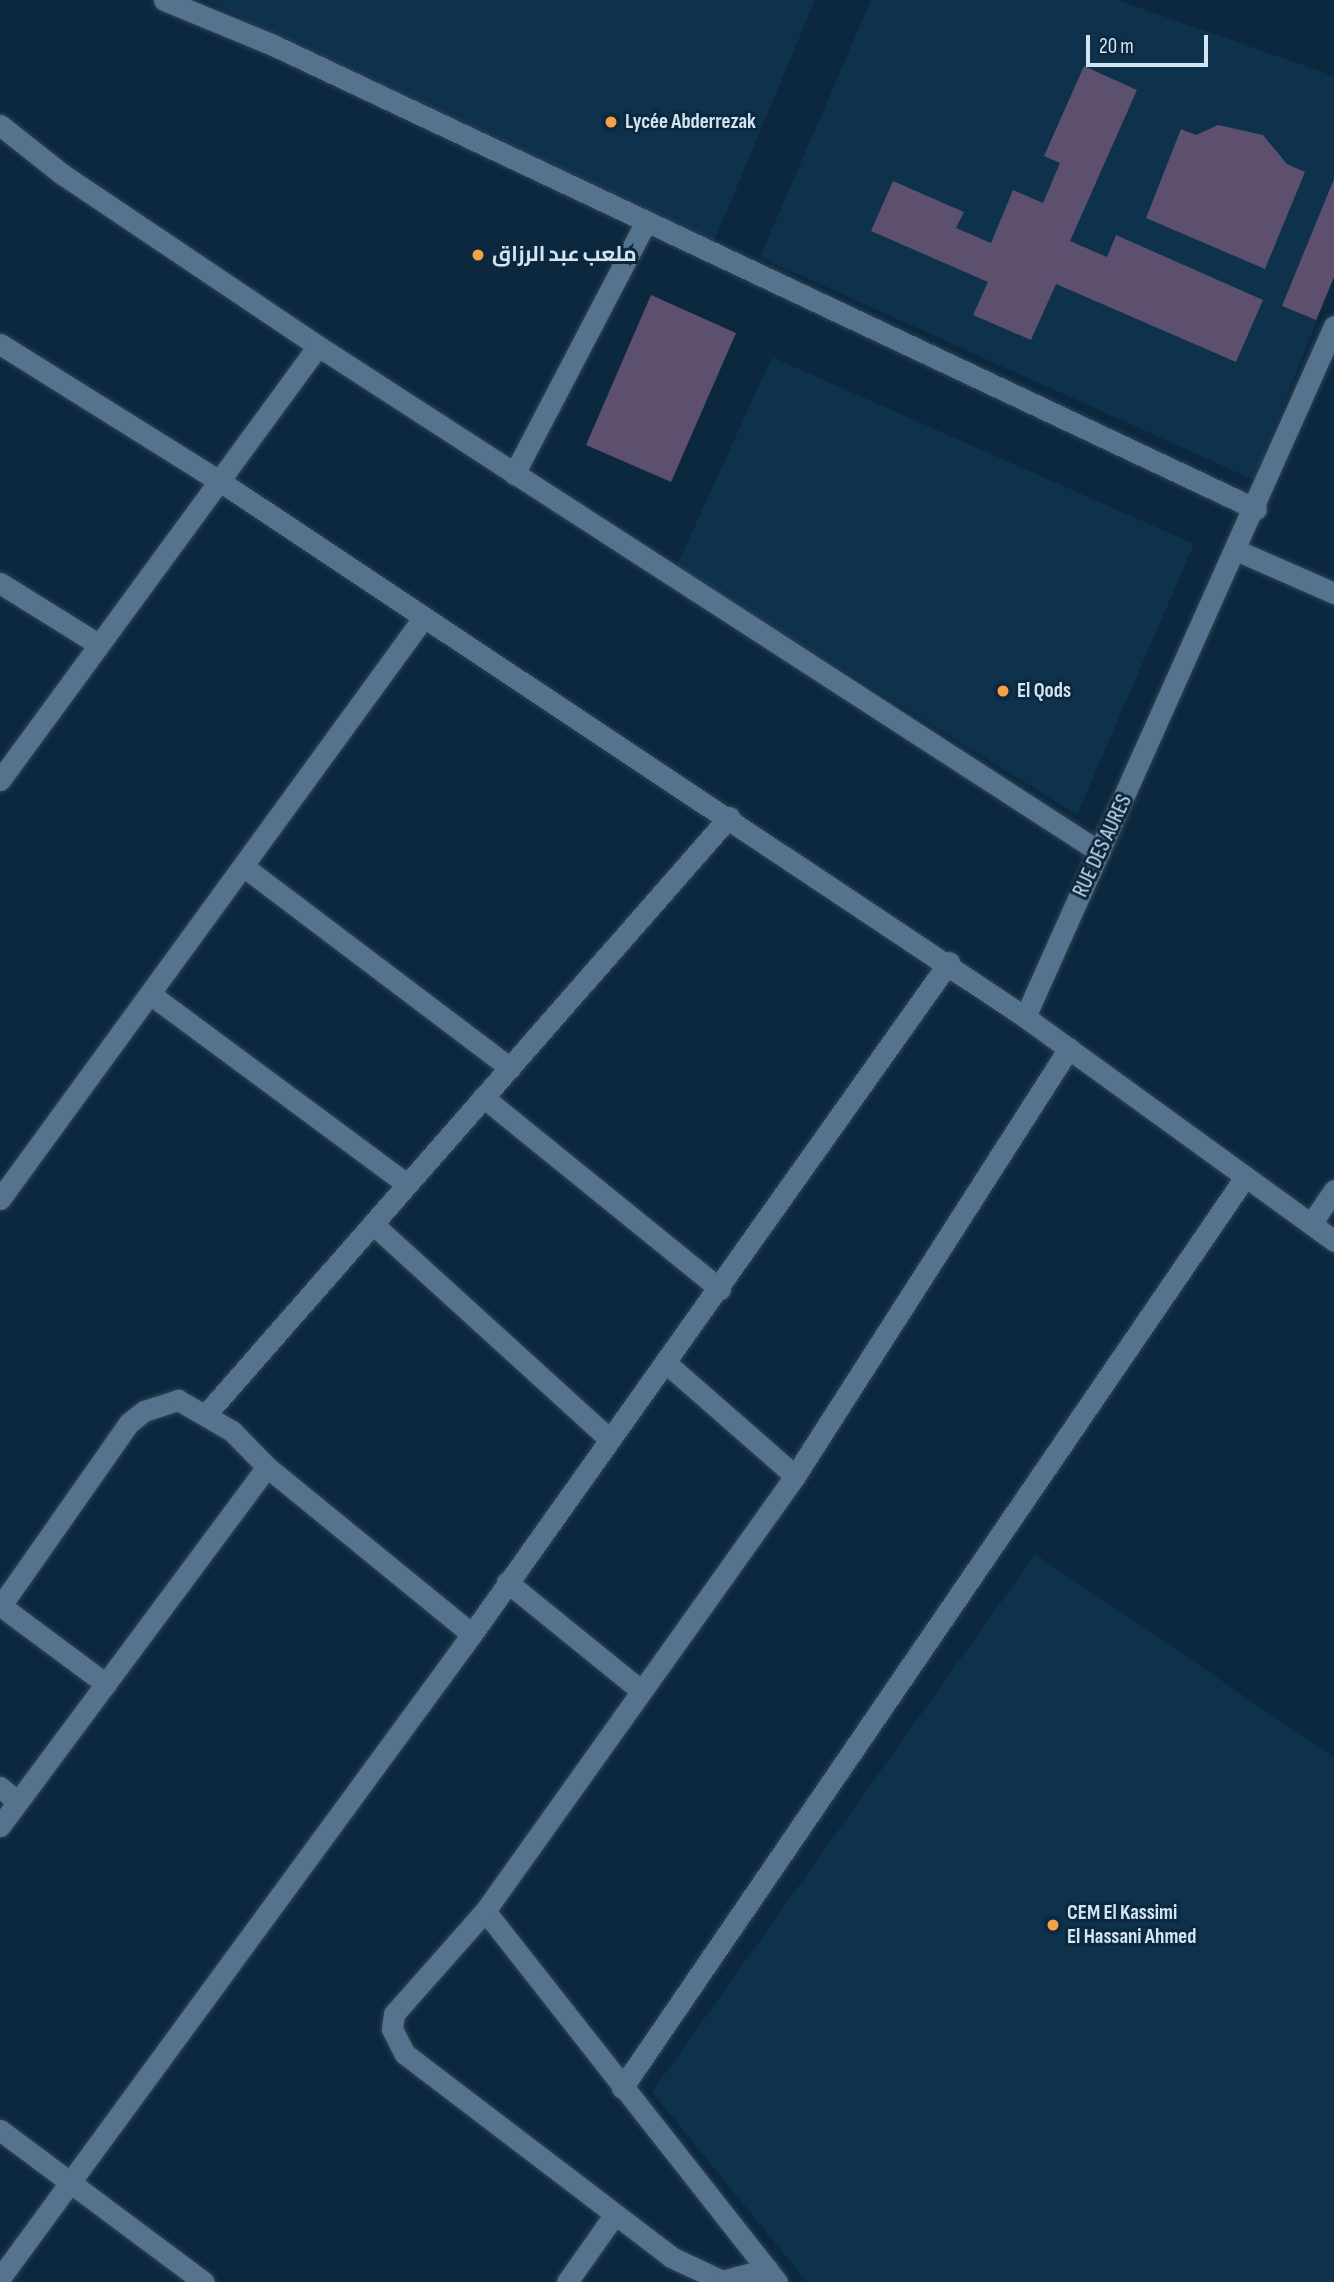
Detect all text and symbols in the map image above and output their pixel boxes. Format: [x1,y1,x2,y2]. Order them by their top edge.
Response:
scale bar [1089,21,1212,65]
text: 20 m [1099,34,1134,59]
place label: Lycée Abderrezak [625,109,756,135]
marker: Lycée Abderrezak [603,114,619,130]
place label: ملعب عبد الرزاق [492,242,637,268]
marker: ملعب عبد الرزاق [470,247,486,263]
place label: El Qods [1017,678,1071,704]
marker: El Qods [995,683,1011,699]
street label: RUE DES AURES [1068,791,1138,901]
place label: CEM El Kassimi El Hassani Ahmed [1067,1900,1196,1950]
marker: CEM El Kassimi El Hassani Ahmed [1045,1917,1061,1933]

